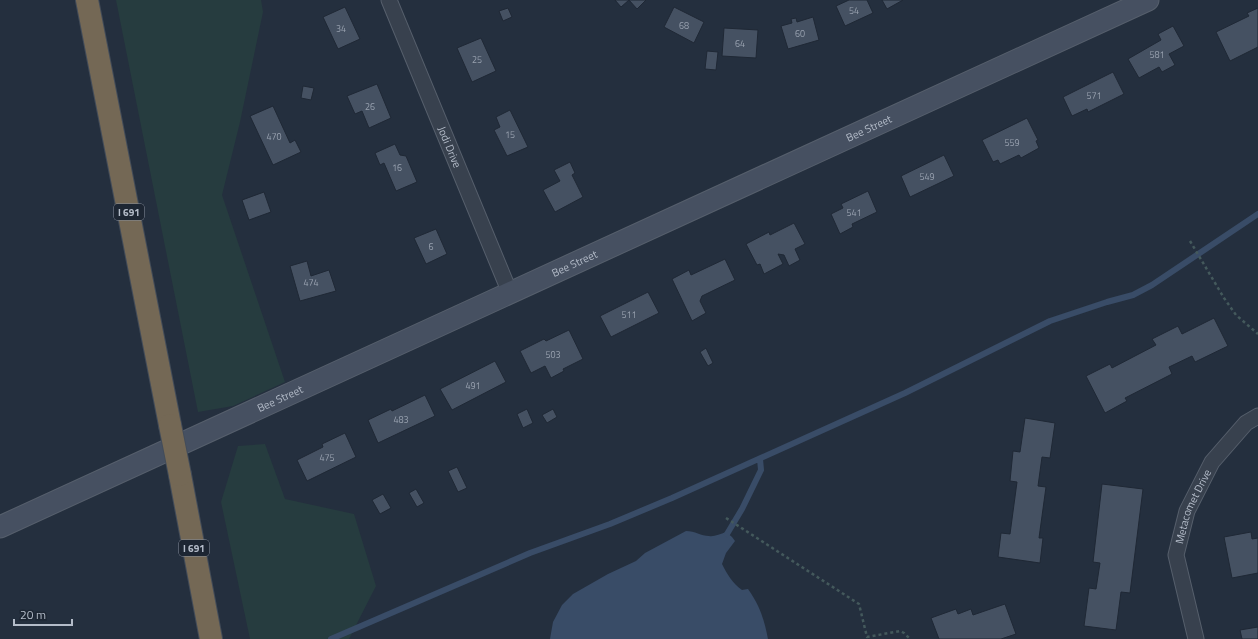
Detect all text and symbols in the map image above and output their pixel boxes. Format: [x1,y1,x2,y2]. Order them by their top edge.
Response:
house number: 54 [849,4,859,17]
house number: 68 [679,19,689,32]
house number: 34 [336,22,346,35]
house number: 60 [795,27,805,40]
house number: 64 [735,37,745,50]
house number: 581 [1149,48,1165,61]
house number: 25 [472,53,482,66]
house number: 571 [1086,89,1102,102]
house number: 26 [365,100,375,113]
street label: Bee Street [843,111,894,146]
street label: Jodi Drive [434,124,466,171]
house number: 15 [505,128,515,141]
house number: 470 [266,130,282,143]
house number: 559 [1004,136,1020,149]
house number: 16 [392,161,402,174]
house number: 549 [919,170,935,183]
road number: I 691 [114,204,144,220]
house number: 541 [846,206,862,219]
house number: 6 [428,240,434,253]
street label: Bee Street [549,246,600,281]
house number: 474 [303,276,319,289]
house number: 511 [621,308,637,321]
house number: 503 [545,348,561,361]
house number: 491 [465,379,481,392]
street label: Bee Street [254,381,306,416]
house number: 483 [393,413,409,426]
house number: 475 [319,451,335,464]
street label: Metacomet Drive [1171,466,1215,546]
road number: I 691 [179,540,209,556]
scale bar [14,601,72,627]
text: 20 m [20,605,46,624]

